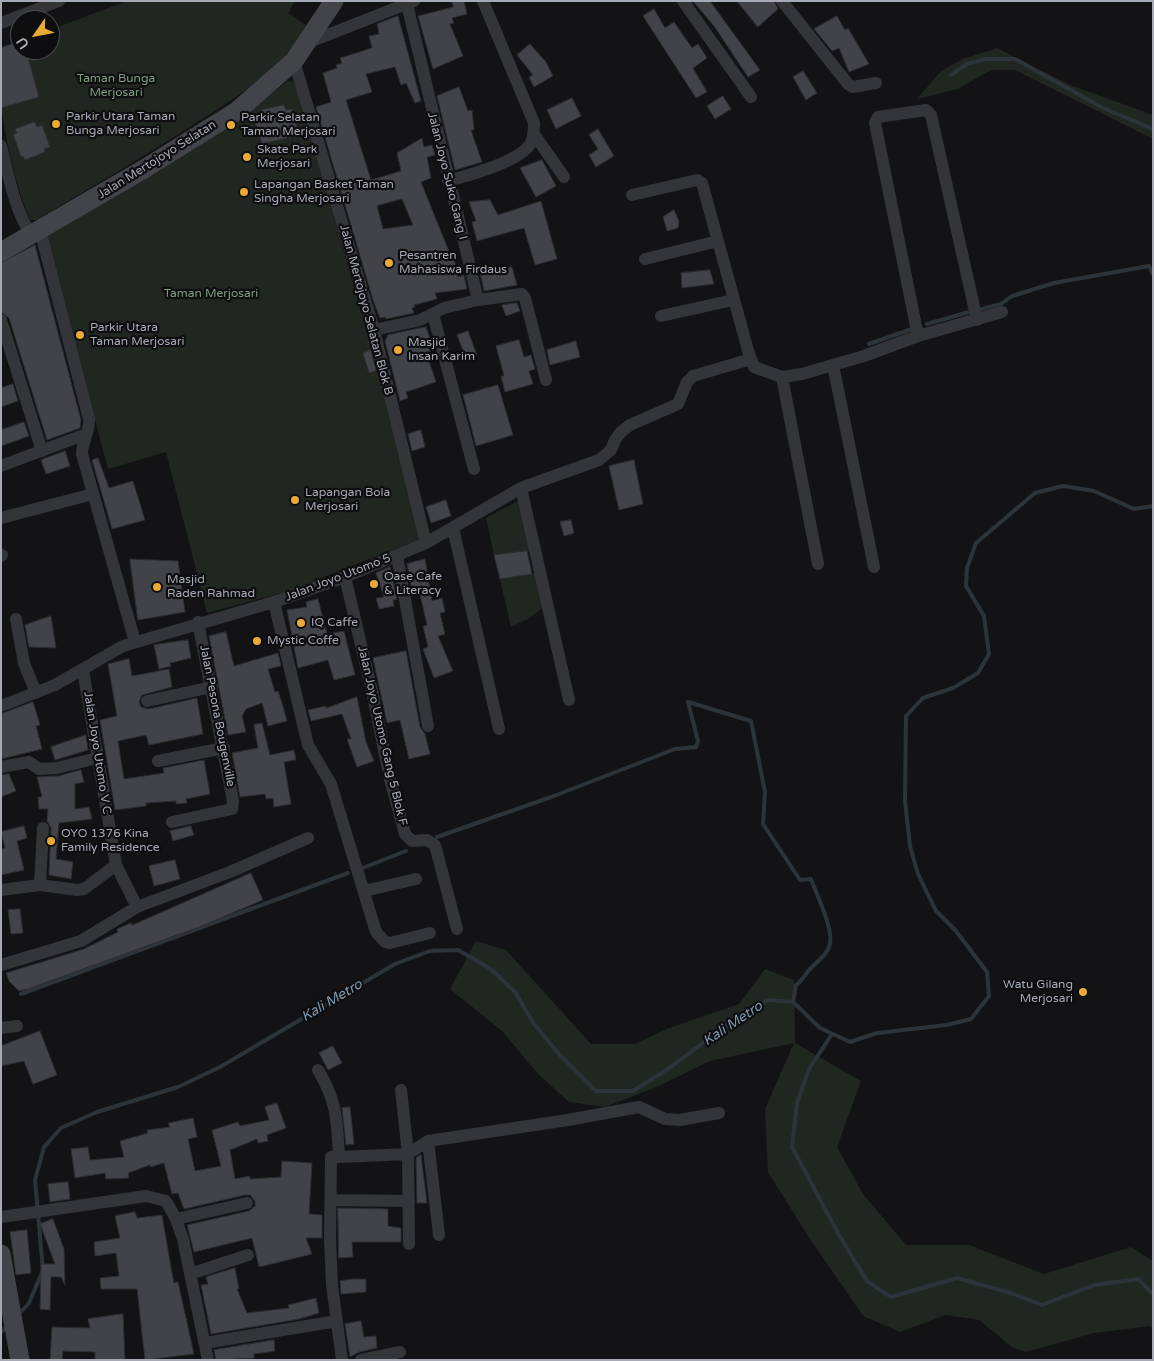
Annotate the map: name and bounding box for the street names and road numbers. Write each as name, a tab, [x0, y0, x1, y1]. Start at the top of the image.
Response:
street label: Jalan Joyo Suko Gang I	[424, 111, 470, 241]
street label: Jalan Mertojoyo Selatan	[95, 118, 219, 202]
street label: Jalan Mertojoyo Selatan Blok B	[336, 223, 396, 397]
street label: Jalan Joyo Utomo 5	[283, 551, 393, 605]
street label: Jalan Pesona Bougenville	[196, 644, 238, 788]
street label: Jalan Joyo Utomo Gang 5 Blok F	[354, 645, 410, 827]
street label: Jalan Joyo Utomo V C	[80, 691, 114, 815]

